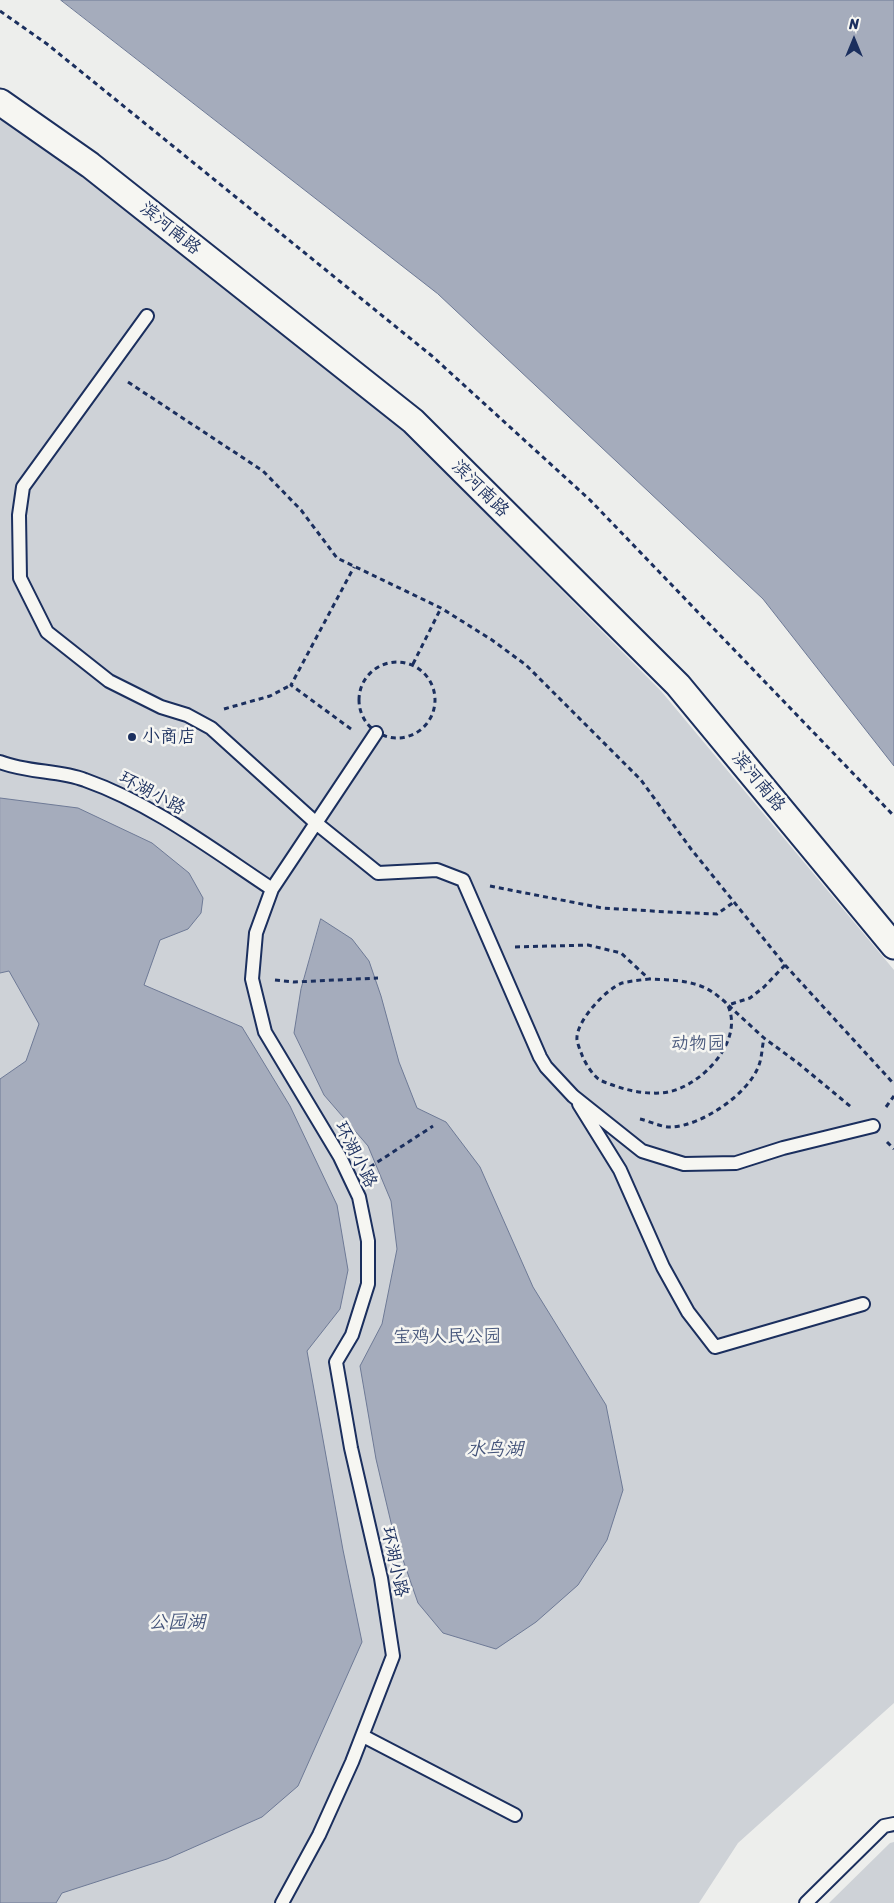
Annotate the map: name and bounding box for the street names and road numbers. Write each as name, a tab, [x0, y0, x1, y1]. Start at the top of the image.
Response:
street label: 滨河南路	[135, 198, 205, 260]
street label: 滨河南路	[447, 456, 513, 522]
street label: 滨河南路	[727, 747, 789, 817]
street label: 环湖小路	[115, 768, 189, 820]
street label: 环湖小路	[329, 1118, 381, 1192]
street label: 环湖小路	[376, 1525, 412, 1599]

